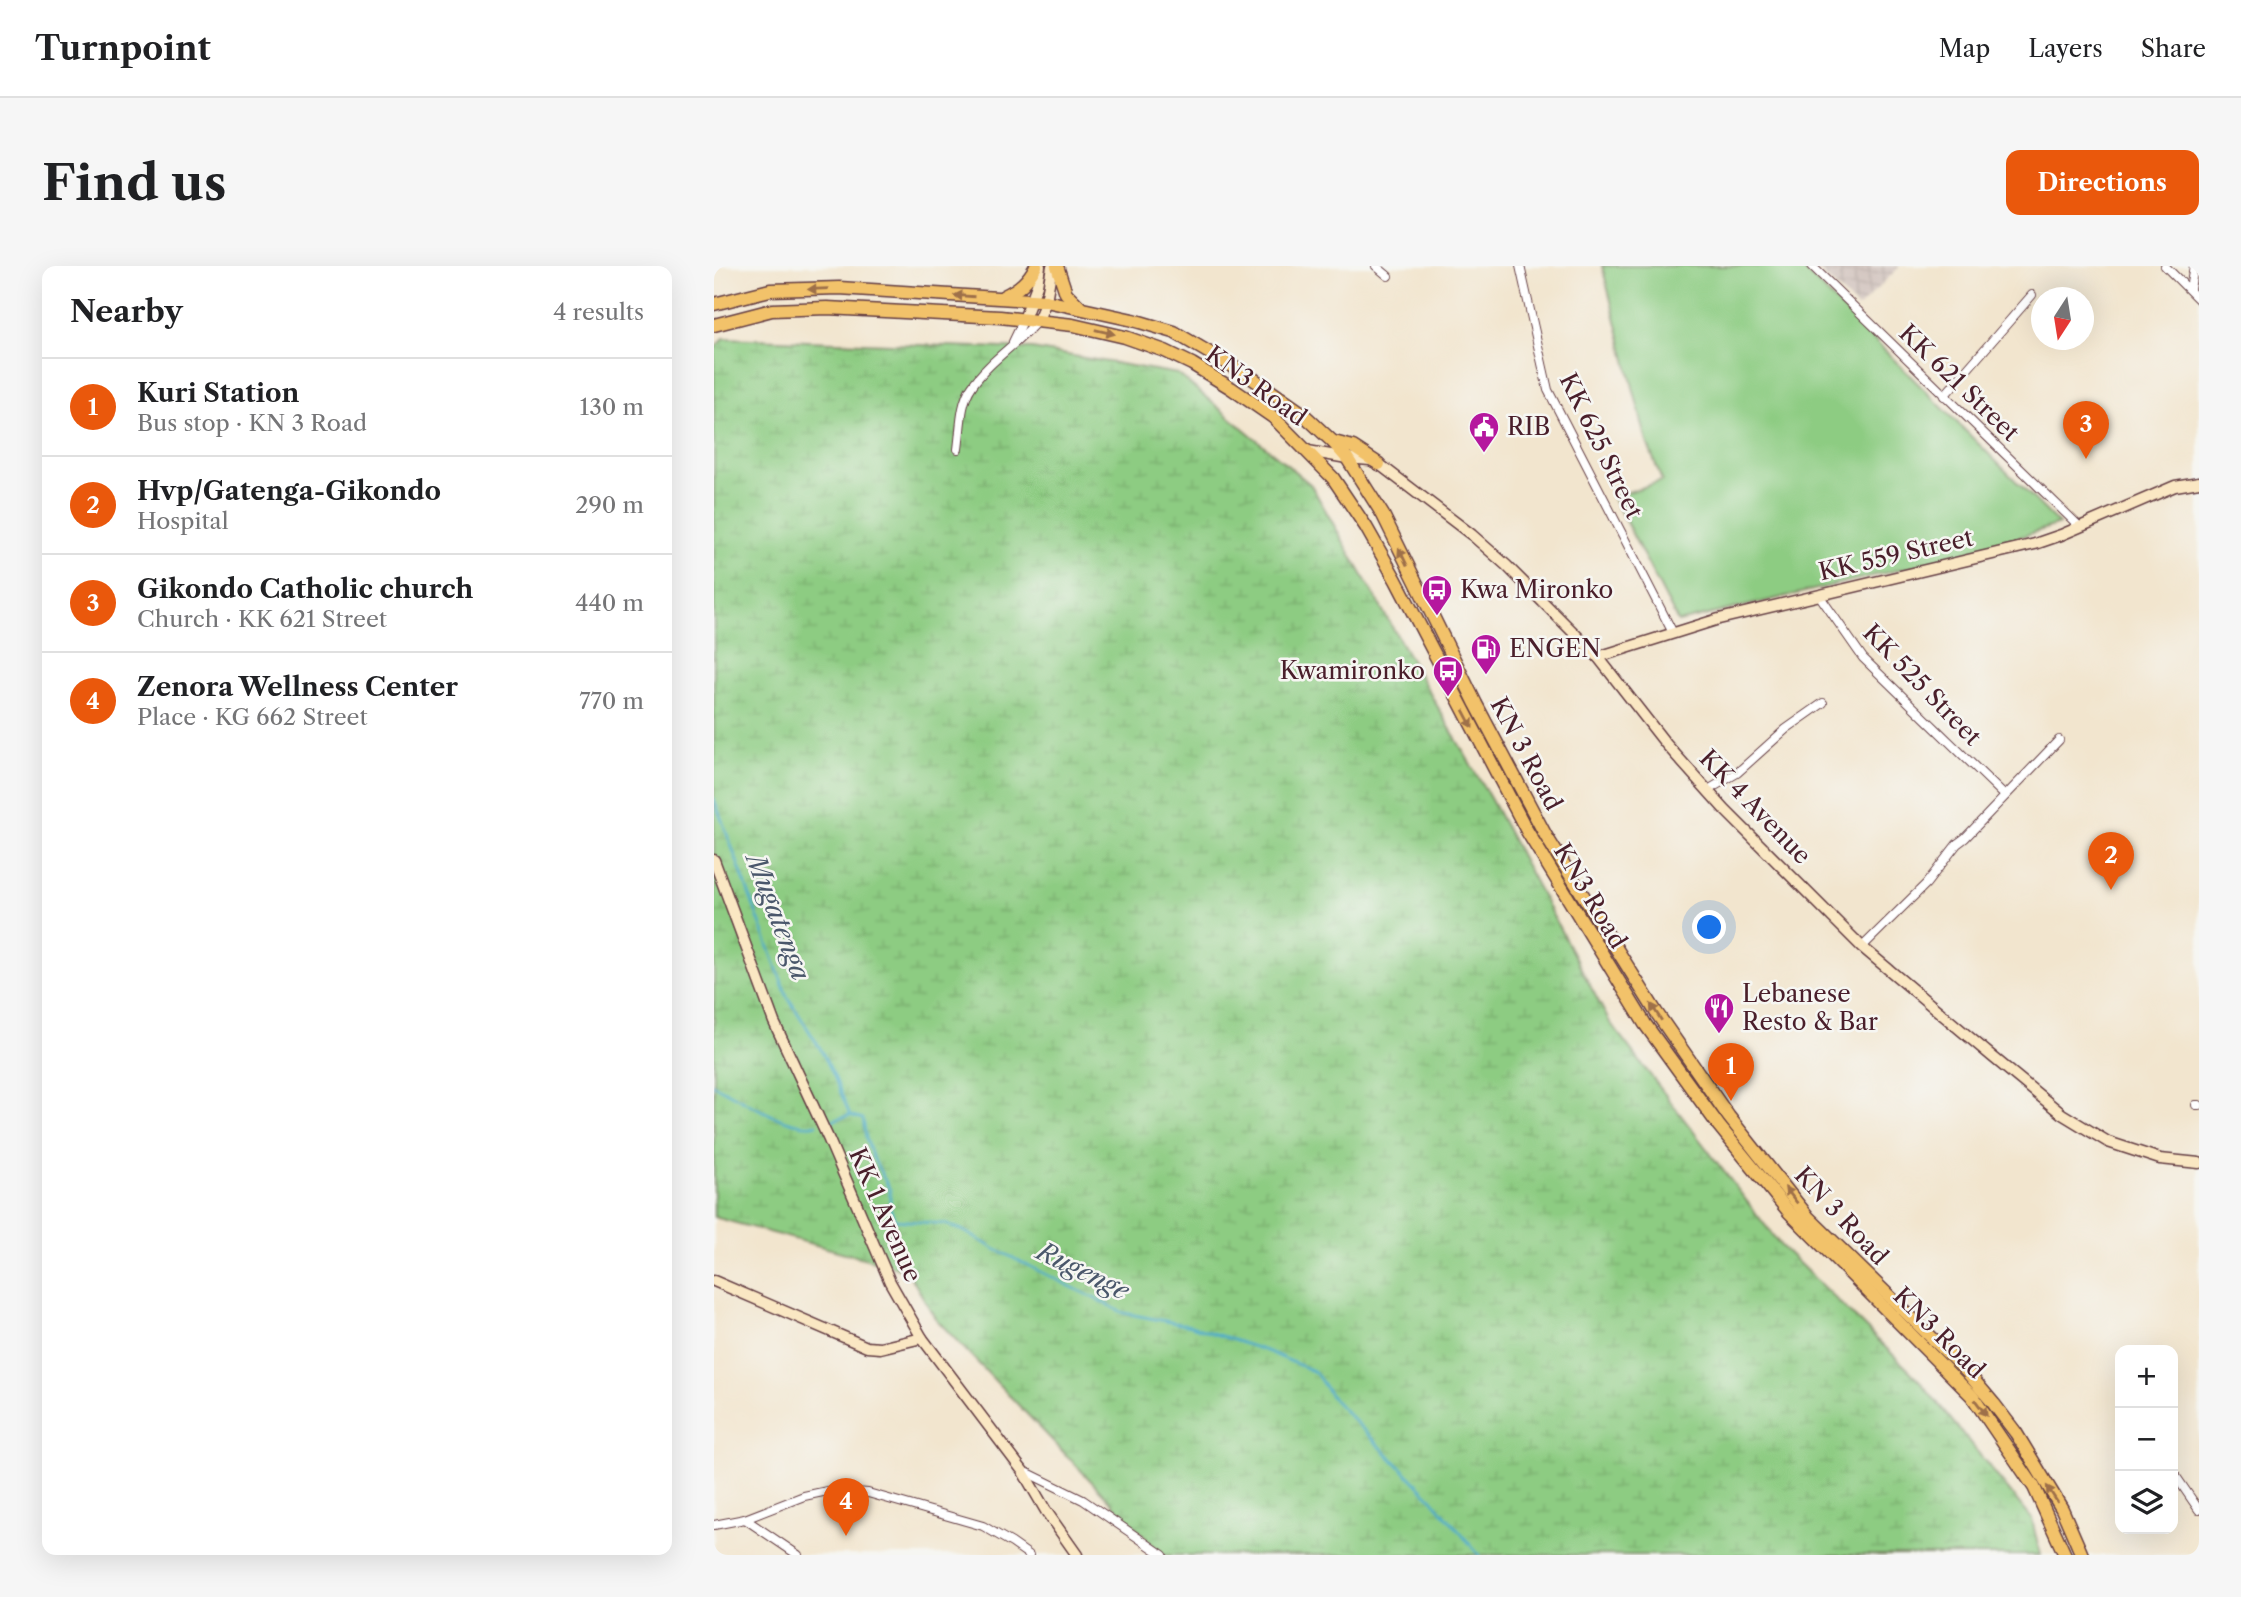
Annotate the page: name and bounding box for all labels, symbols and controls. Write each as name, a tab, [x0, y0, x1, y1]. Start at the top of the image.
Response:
text: Turnpoint	[35, 28, 211, 69]
text: Map	[1939, 34, 1990, 63]
text: Layers	[2028, 34, 2103, 63]
text: Share	[2141, 34, 2206, 63]
button: Directions	[2006, 150, 2199, 215]
text: Find us	[42, 152, 226, 213]
one-way arrow	[807, 283, 829, 295]
north arrow	[2031, 287, 2094, 350]
one-way arrow	[952, 290, 974, 301]
text: Nearby	[70, 293, 183, 330]
text: 4 results	[553, 298, 644, 326]
street label: KK 621 Street	[1893, 318, 2026, 447]
one-way arrow	[1094, 327, 1116, 338]
street label: KN3 Road	[1200, 339, 1313, 432]
street label: KK 625 Street	[1554, 368, 1649, 524]
text: Kuri Station	[137, 377, 299, 409]
text: 1	[88, 393, 98, 421]
text: 130 m	[580, 393, 644, 421]
pin: 3	[2063, 401, 2109, 459]
text: Bus stop · KN 3 Road	[137, 409, 367, 437]
public building icon: RIB	[1467, 410, 1501, 454]
place label: RIB	[1507, 412, 1550, 441]
text: Hvp/Gatenga-Gikondo	[137, 475, 441, 507]
text: 2	[86, 491, 100, 519]
text: 290 m	[575, 491, 644, 519]
text: Hospital	[137, 507, 229, 535]
street label: KK 559 Street	[1816, 523, 1976, 586]
one-way arrow	[1398, 547, 1409, 567]
text: Gikondo Catholic church	[137, 573, 473, 605]
bus stop icon: Kwa Mironko	[1420, 573, 1454, 617]
place label: Kwa Mironko	[1460, 575, 1613, 604]
text: 3	[87, 589, 100, 617]
text: 440 m	[575, 589, 644, 617]
text: Church · KK 621 Street	[137, 605, 387, 633]
street label: KK 525 Street	[1857, 618, 1988, 752]
fuel station icon: ENGEN	[1469, 632, 1503, 676]
place label: ENGEN	[1509, 634, 1601, 663]
bus stop icon: Kwamironko	[1431, 654, 1465, 698]
place label: Kwamironko	[1280, 656, 1425, 685]
text: Zenora Wellness Center	[137, 671, 458, 703]
text: 4	[86, 687, 100, 715]
text: 770 m	[579, 687, 644, 715]
street label: KN 3 Road	[1485, 692, 1568, 816]
text: Place · KG 662 Street	[137, 703, 368, 731]
one-way arrow	[1462, 709, 1474, 729]
street label: KK 4 Avenue	[1694, 743, 1817, 870]
pin: 2	[2088, 832, 2134, 890]
street label: KN3 Road	[1548, 838, 1633, 954]
water label: Mugatenga	[738, 846, 817, 985]
your location	[1692, 910, 1726, 944]
place label: Lebanese Resto & Bar	[1742, 979, 1878, 1036]
restaurant icon: Lebanese Resto & Bar	[1702, 991, 1736, 1035]
one-way arrow	[1650, 1002, 1663, 1022]
pin: 1	[1708, 1043, 1754, 1101]
street label: KK 1 Avenue	[843, 1143, 928, 1286]
street label: KN 3 Road	[1789, 1160, 1894, 1271]
one-way arrow	[1783, 1187, 1798, 1205]
water label: Rugenge	[1030, 1234, 1136, 1308]
street label: KN3 Road	[1888, 1281, 1991, 1385]
map controls	[2115, 1345, 2178, 1534]
button: +	[2115, 1345, 2178, 1408]
one-way arrow	[1974, 1399, 1988, 1417]
button: −	[2115, 1408, 2178, 1471]
button: layers	[2115, 1471, 2178, 1534]
pin: 4	[823, 1478, 869, 1536]
one-way arrow	[2046, 1484, 2059, 1503]

